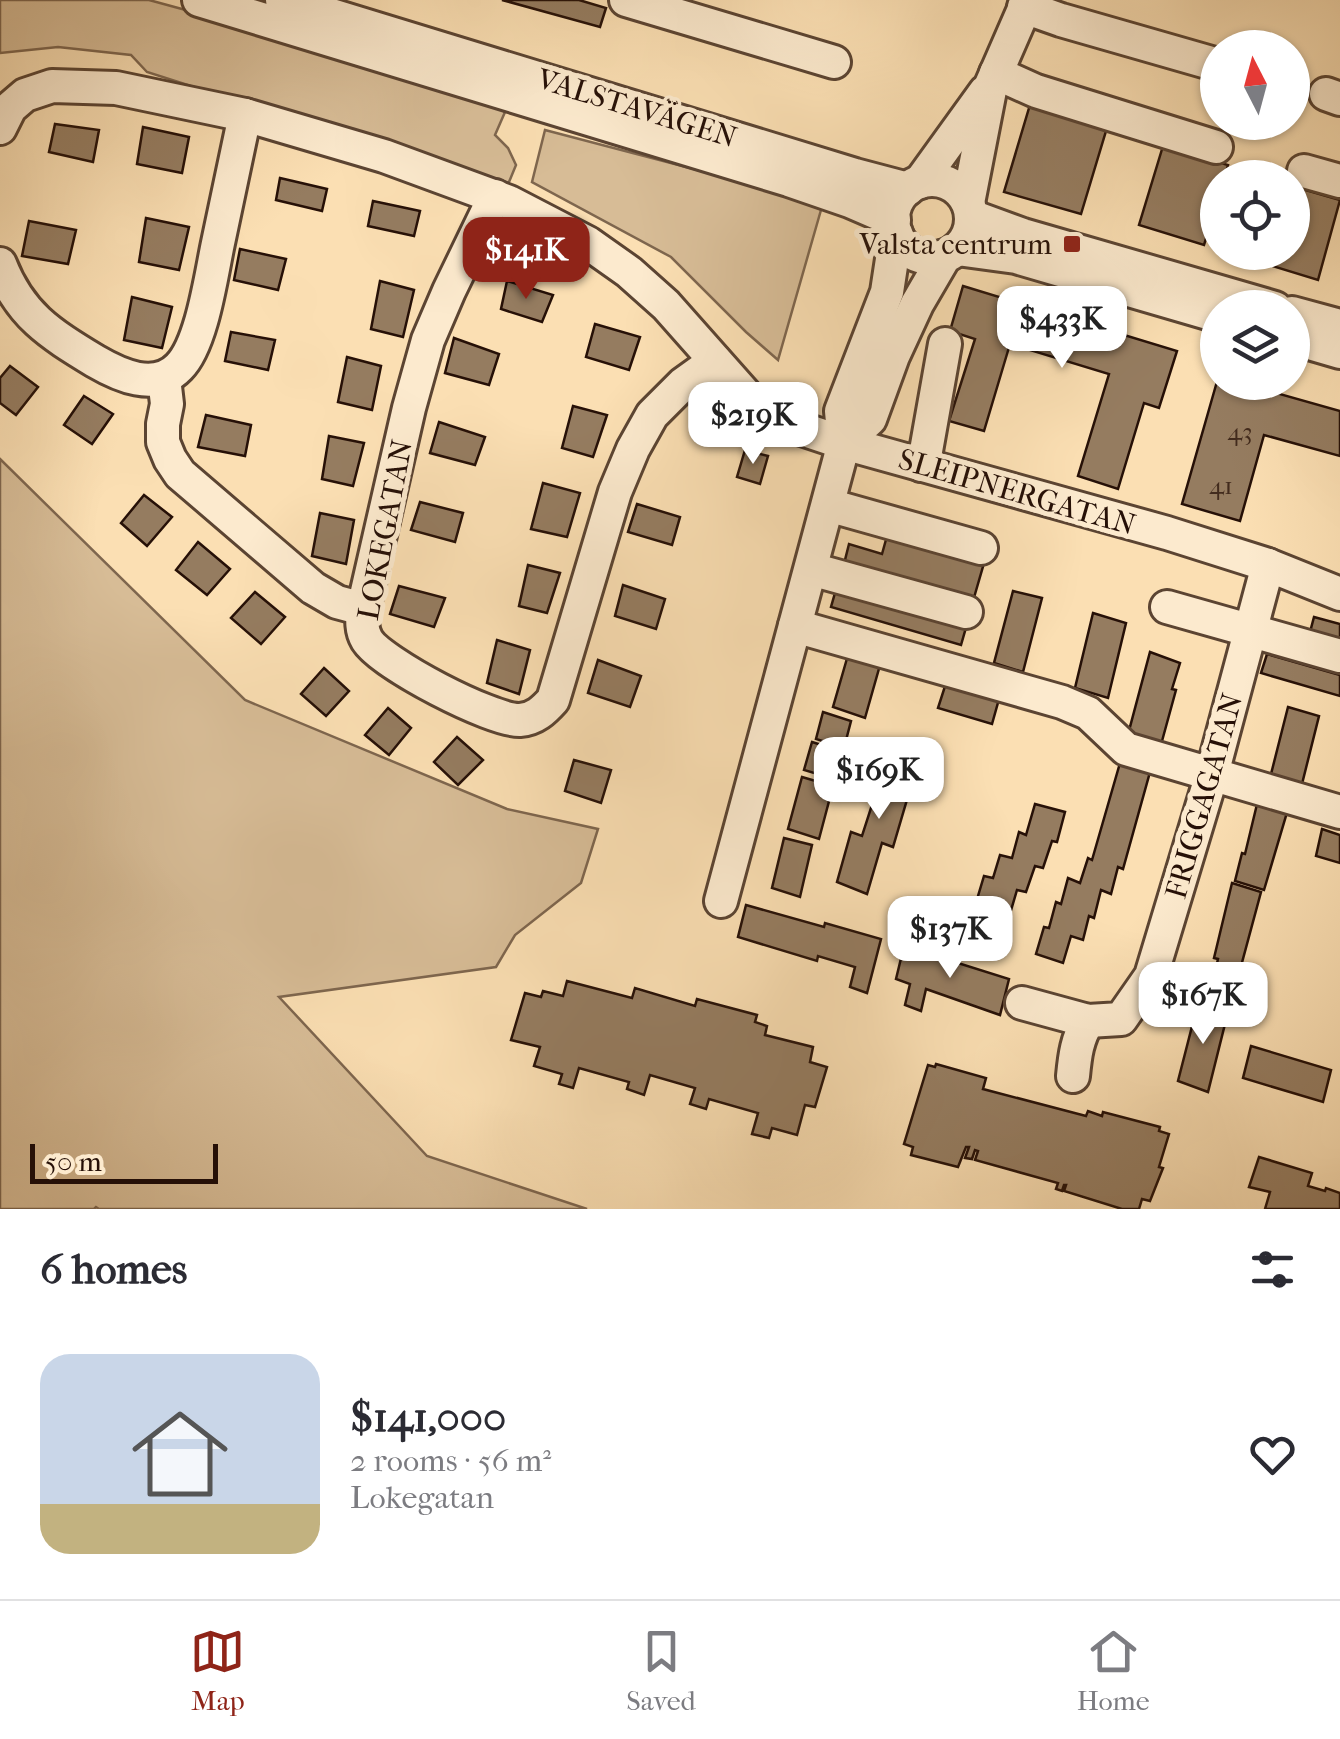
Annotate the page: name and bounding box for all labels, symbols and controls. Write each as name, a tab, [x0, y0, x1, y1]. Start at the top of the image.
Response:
north arrow	[1200, 30, 1310, 140]
map controls	[1200, 30, 1310, 400]
street label: VALSTAVÄGEN	[532, 61, 741, 156]
button: locate	[1200, 160, 1310, 270]
pin: $141K	[456, 217, 596, 302]
place label: Valsta centrum	[858, 227, 1052, 262]
text: $141K	[485, 231, 567, 268]
marker: Valsta centrum	[1061, 233, 1083, 255]
pin: $433K	[992, 286, 1132, 371]
button: layers	[1200, 290, 1310, 400]
text: $433K	[1019, 300, 1105, 337]
pin: $219K	[683, 382, 823, 467]
text: $219K	[710, 396, 796, 433]
house number: 43	[1227, 417, 1253, 446]
street label: LOKEGATAN	[351, 437, 420, 623]
street label: SLEIPNERGATAN	[894, 442, 1140, 543]
house number: 41	[1209, 471, 1233, 500]
street label: FRIGGAGATAN	[1158, 689, 1251, 903]
pin: $169K	[809, 737, 949, 822]
text: $169K	[836, 751, 922, 788]
pin: $137K	[880, 896, 1020, 981]
text: $137K	[910, 910, 990, 947]
pin: $167K	[1133, 962, 1273, 1047]
text: $167K	[1161, 976, 1245, 1013]
scale bar	[30, 1139, 218, 1184]
text: 50 m	[45, 1145, 102, 1178]
icon: filters	[1245, 1242, 1300, 1297]
text: 6 homes	[40, 1245, 187, 1294]
text: $141,000	[350, 1393, 506, 1442]
icon: home	[120, 1394, 240, 1514]
icon: heart	[1245, 1427, 1300, 1482]
text: 2 rooms · 56 m²	[350, 1442, 551, 1479]
text: Lokegatan	[350, 1479, 494, 1516]
tab: Map	[190, 1624, 245, 1717]
tab: Saved	[626, 1624, 696, 1717]
tab: Home	[1077, 1624, 1150, 1717]

